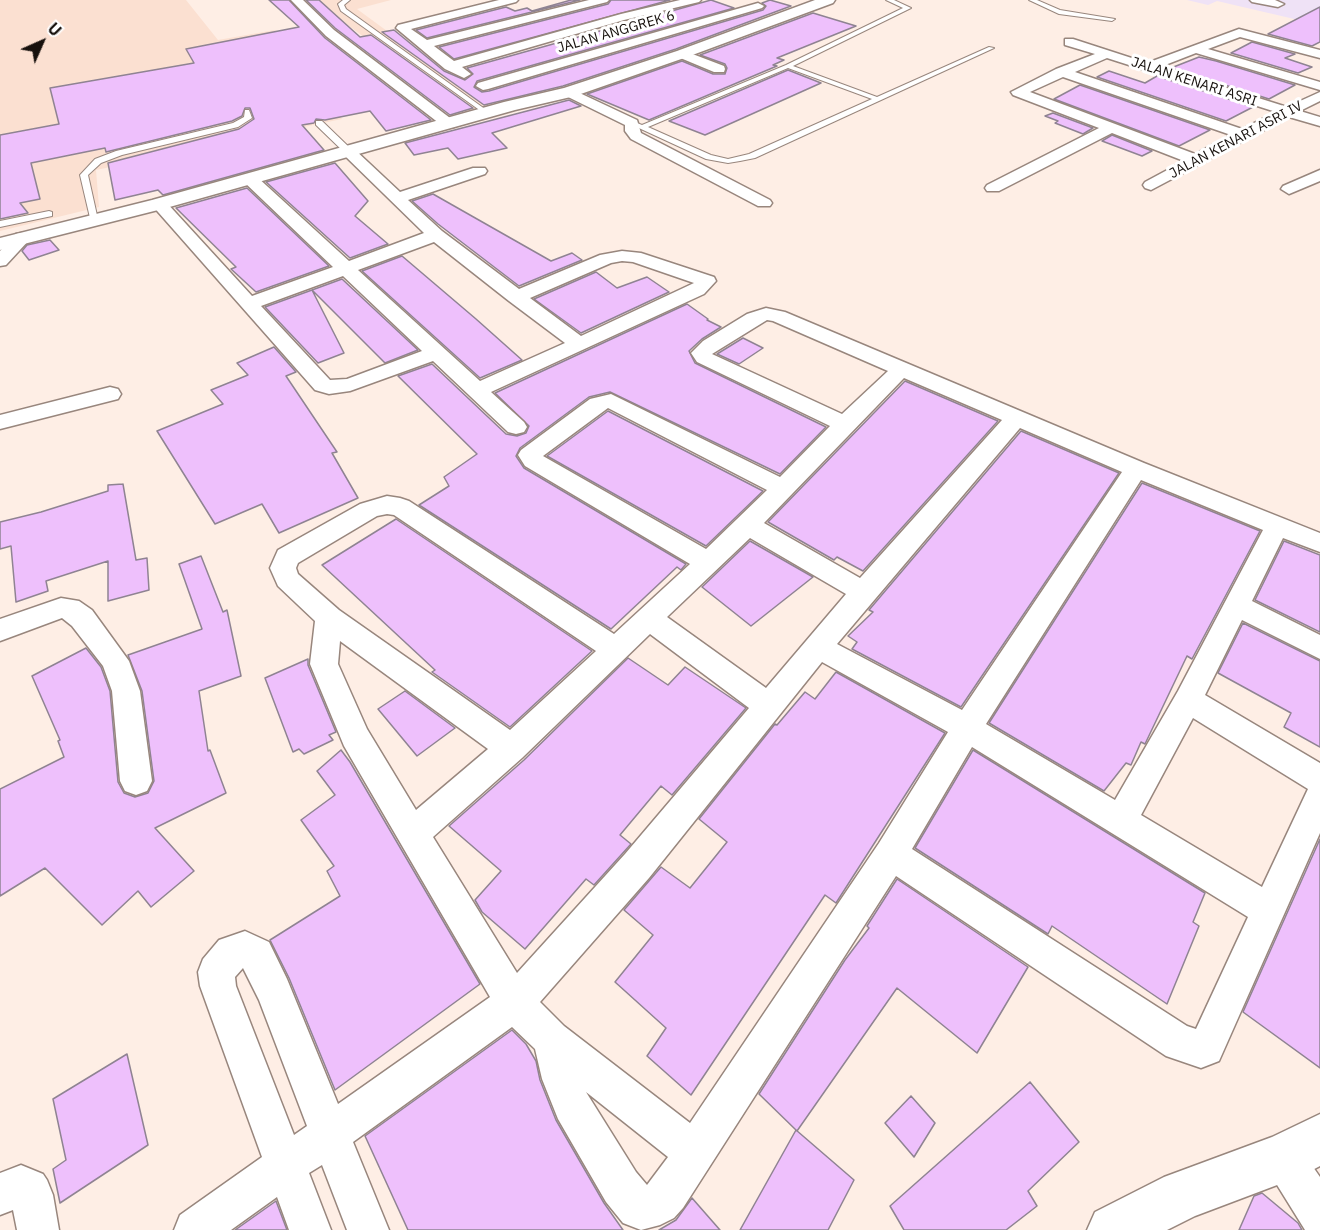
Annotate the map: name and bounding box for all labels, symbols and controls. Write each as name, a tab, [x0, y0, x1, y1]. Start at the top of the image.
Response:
street label: JALAN ANGGREK 6	[555, 7, 677, 57]
north arrow	[12, 12, 72, 72]
text: U	[44, 18, 66, 40]
street label: JALAN KENARI ASRI	[1129, 54, 1259, 110]
street label: JALAN KENARI ASRI IV	[1167, 98, 1305, 182]

